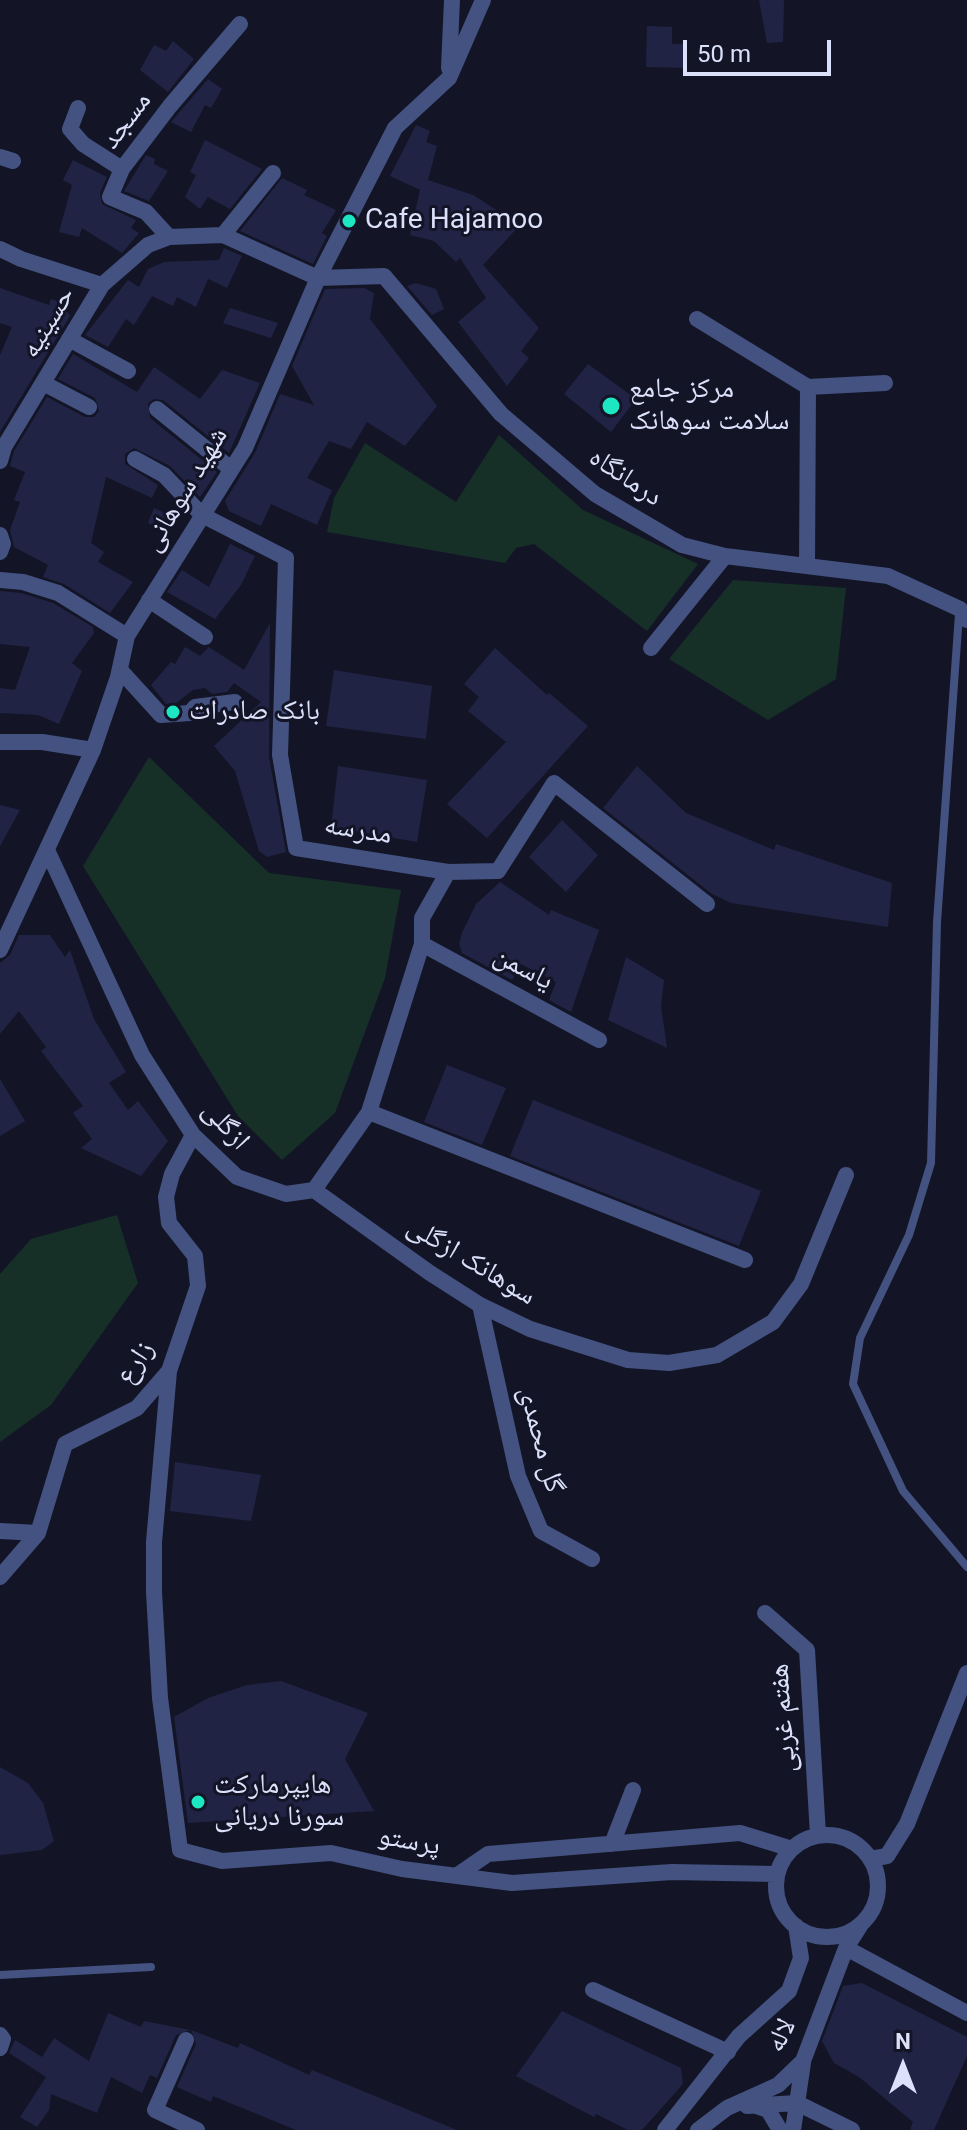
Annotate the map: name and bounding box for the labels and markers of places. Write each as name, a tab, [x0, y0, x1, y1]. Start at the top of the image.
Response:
place label: Cafe Hajamoo	[365, 204, 543, 238]
marker: Cafe Hajamoo	[340, 212, 358, 230]
place label: مرکز جامع سلامت سوهانک	[629, 373, 789, 439]
marker: مرکز جامع سلامت سوهانک	[600, 395, 622, 417]
place label: بانک صادرات	[189, 695, 320, 729]
marker: بانک صادرات	[164, 703, 182, 721]
place label: هایپرمارکت سورنا دریانی	[214, 1769, 344, 1835]
marker: هایپرمارکت سورنا دریانی	[189, 1793, 207, 1811]

